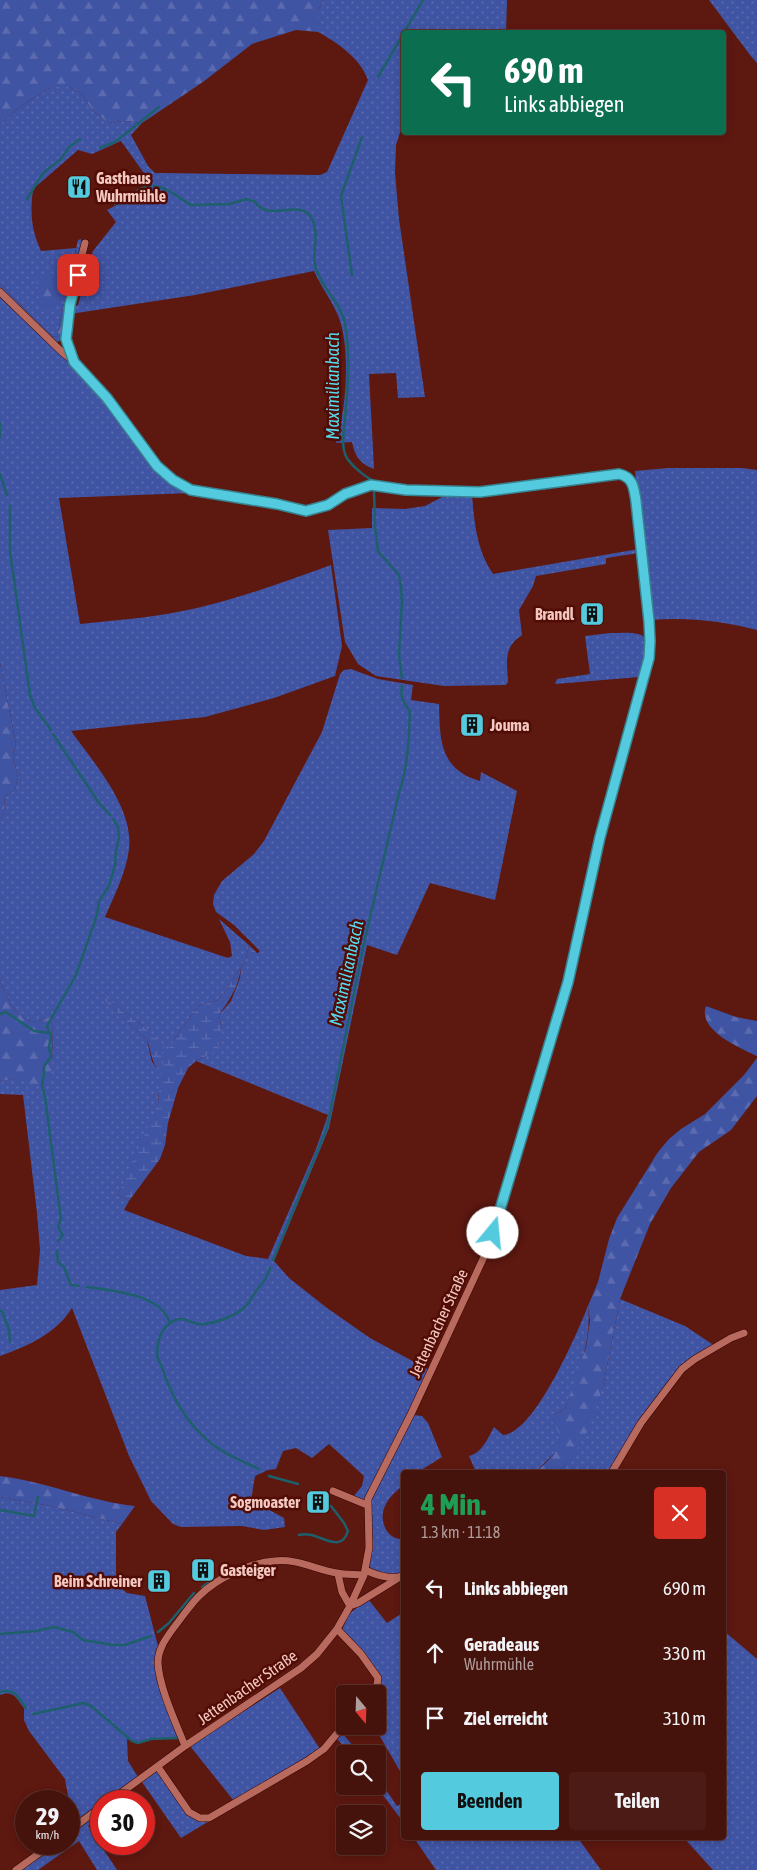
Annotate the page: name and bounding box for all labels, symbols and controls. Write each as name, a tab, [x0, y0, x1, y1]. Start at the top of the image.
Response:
icon: left	[421, 50, 486, 115]
text: 690 m	[504, 50, 583, 90]
text: Links abbiegen	[504, 91, 625, 117]
place label: Gasthaus Wuhrmühle	[95, 169, 166, 205]
restaurant icon: Gasthaus Wuhrmühle	[66, 174, 92, 200]
pin	[57, 254, 99, 296]
icon: arrive	[64, 261, 92, 289]
water label: Maximilianbach	[322, 332, 343, 440]
building icon: Brandl	[579, 601, 605, 627]
place label: Brandl	[535, 605, 575, 623]
building icon: Jouma	[459, 712, 485, 738]
place label: Jouma	[489, 716, 529, 734]
water label: Maximilianbach	[325, 918, 367, 1028]
position arrow	[466, 1206, 518, 1258]
street label: Jettenbacher Straße	[405, 1266, 471, 1380]
text: 4 Min.	[421, 1487, 486, 1521]
button: close	[654, 1487, 706, 1539]
building icon: Sogmoaster	[305, 1489, 331, 1515]
place label: Sogmoaster	[230, 1493, 300, 1511]
text: 1.3 km · 11:18	[421, 1523, 500, 1541]
building icon: Gasteiger	[190, 1557, 216, 1583]
place label: Gasteiger	[220, 1561, 276, 1579]
building icon: Beim Schreiner	[146, 1568, 172, 1594]
place label: Beim Schreiner	[54, 1572, 142, 1590]
icon: left	[421, 1574, 449, 1602]
text: Links abbiegen	[464, 1577, 568, 1599]
text: 690 m	[663, 1577, 706, 1599]
text: Geradeaus	[464, 1633, 539, 1655]
icon: ahead	[421, 1639, 449, 1667]
text: 330 m	[663, 1642, 706, 1664]
street label: Jettenbacher Straße	[194, 1646, 300, 1728]
text: Wuhrmühle	[464, 1655, 534, 1673]
north arrow	[336, 1685, 386, 1735]
map controls	[336, 1685, 386, 1855]
icon: arrive	[421, 1704, 449, 1732]
text: Ziel erreicht	[464, 1707, 548, 1729]
text: 310 m	[663, 1707, 706, 1729]
button: search	[336, 1745, 386, 1795]
button: Beenden	[421, 1772, 559, 1830]
button: Teilen	[569, 1772, 706, 1830]
speed limit sign: 30	[90, 1790, 155, 1855]
text: 29	[36, 1802, 59, 1830]
button: layers	[336, 1805, 386, 1855]
text: km/h	[36, 1828, 59, 1842]

